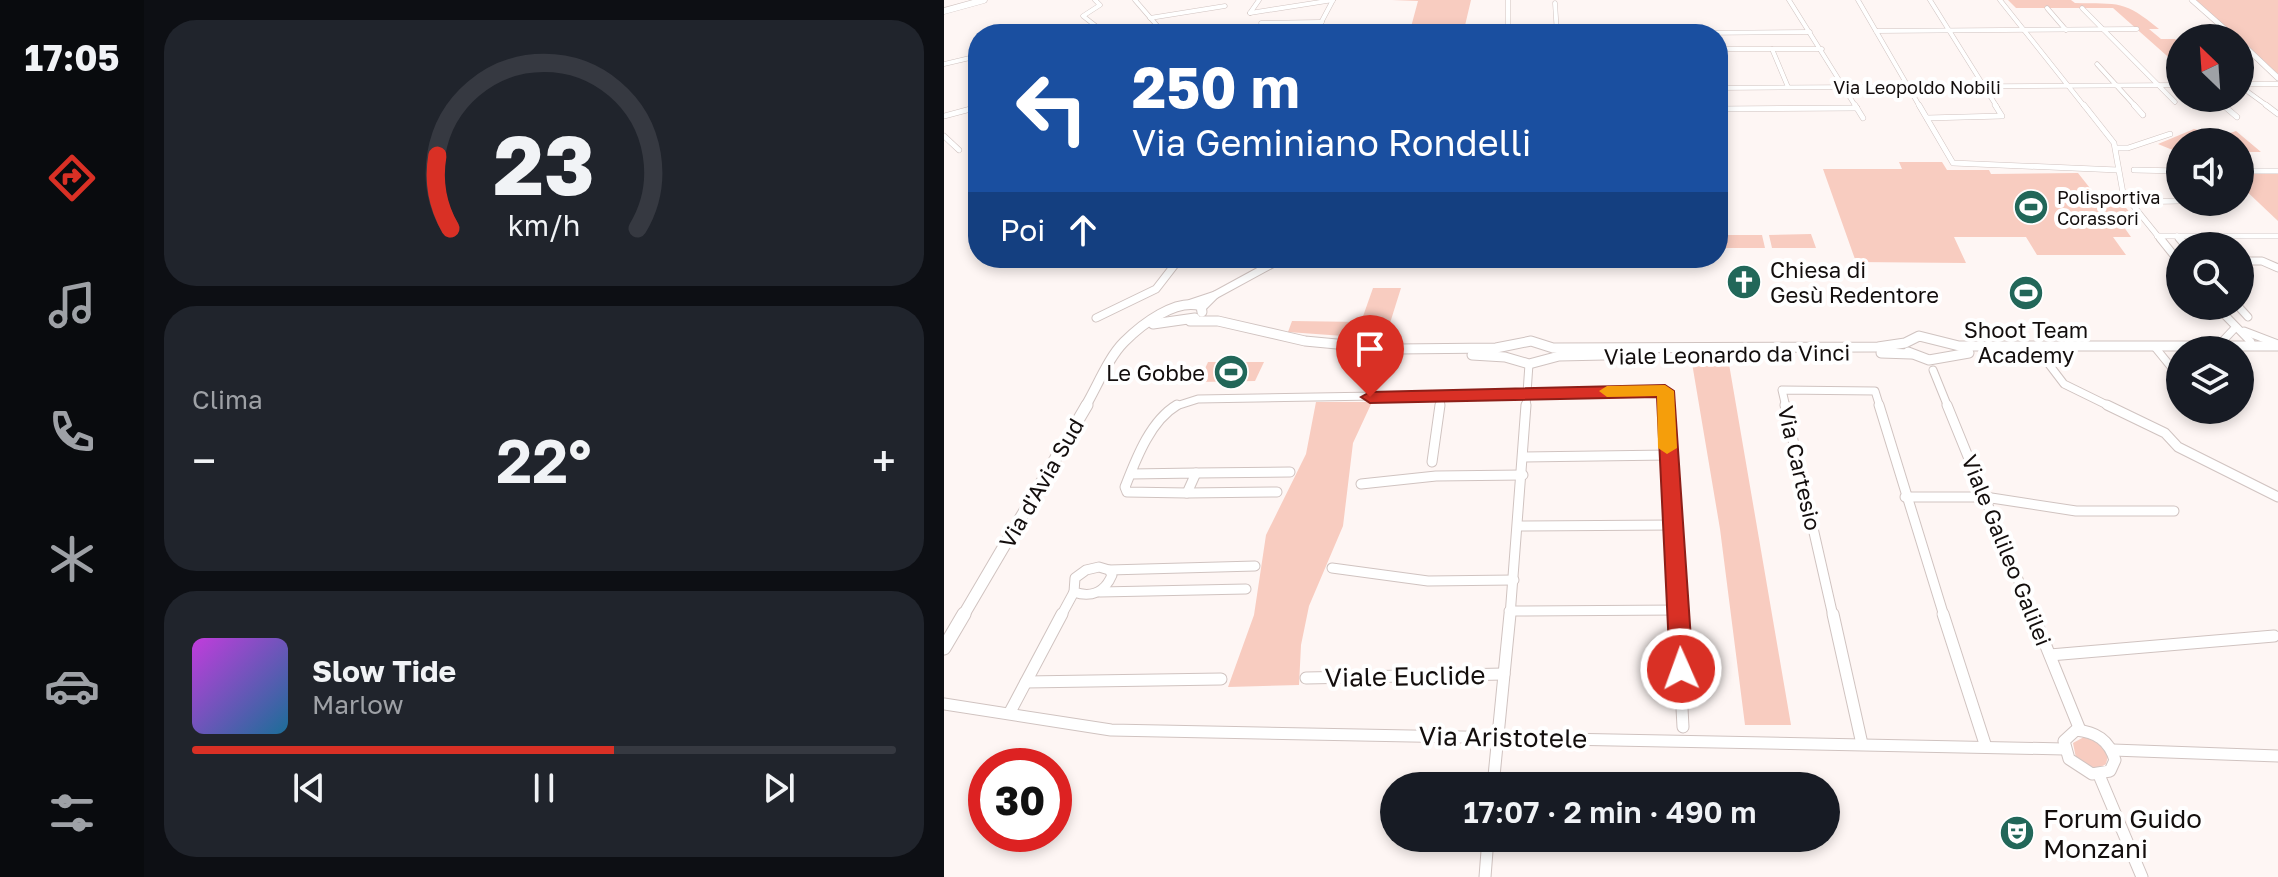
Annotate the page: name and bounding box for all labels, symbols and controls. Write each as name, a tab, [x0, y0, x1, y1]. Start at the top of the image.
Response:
north arrow	[2166, 24, 2254, 112]
map controls	[2166, 24, 2254, 424]
text: 17:05	[24, 36, 120, 79]
text: 250 m	[1132, 53, 1300, 120]
icon: left	[1000, 56, 1104, 160]
street label: Via Leopoldo Nobili	[1833, 76, 2001, 98]
text: 23	[493, 112, 595, 212]
text: Via Geminiano Rondelli	[1132, 121, 1531, 164]
button: sound	[2166, 128, 2254, 216]
icon: directions	[44, 150, 100, 206]
place label: Polisportiva Corassori	[2057, 186, 2161, 229]
sports icon: Polisportiva Corassori	[2012, 188, 2050, 226]
text: km/h	[508, 208, 580, 242]
icon: ahead	[1061, 208, 1105, 252]
text: Poi	[1000, 212, 1045, 248]
button: search	[2166, 232, 2254, 320]
place label: Chiesa di Gesù Redentore	[1770, 256, 1939, 308]
church icon: Chiesa di Gesù Redentore	[1725, 263, 1763, 301]
sports icon: Shoot Team Academy	[2007, 274, 2045, 312]
icon: music	[44, 277, 100, 333]
pin	[1336, 315, 1404, 397]
place label: Shoot Team Academy	[1964, 316, 2088, 368]
icon: arrive	[1348, 327, 1392, 371]
button: layers	[2166, 336, 2254, 424]
street label: Viale Leonardo da Vinci	[1604, 338, 1850, 370]
sports icon: Le Gobbe	[1212, 353, 1250, 391]
place label: Le Gobbe	[1106, 359, 1205, 386]
text: Clima	[192, 384, 263, 415]
street label: Via Cartesio	[1773, 403, 1827, 533]
icon: phone	[44, 404, 100, 460]
street label: Via d'Avia Sud	[993, 413, 1089, 553]
text: 22°	[496, 424, 592, 496]
text: −	[192, 434, 216, 487]
text: +	[872, 434, 896, 487]
street label: Viale Galileo Galilei	[1956, 451, 2058, 649]
icon: climate	[44, 531, 100, 587]
position arrow	[1639, 627, 1723, 711]
text: Slow Tide	[312, 653, 456, 689]
icon: car	[44, 658, 100, 714]
street label: Viale Euclide	[1324, 659, 1486, 693]
text: Marlow	[312, 689, 404, 720]
street label: Via Aristotele	[1418, 720, 1588, 754]
speed limit sign: 30	[968, 748, 1072, 852]
icon: previous	[287, 766, 331, 810]
icon: pause	[522, 766, 566, 810]
icon: next	[757, 766, 801, 810]
icon: filters	[44, 785, 100, 841]
text: 17:07 · 2 min · 490 m	[1463, 794, 1757, 830]
place label: Forum Guido Monzani	[2043, 803, 2202, 864]
theatre icon: Forum Guido Monzani	[1998, 814, 2036, 852]

